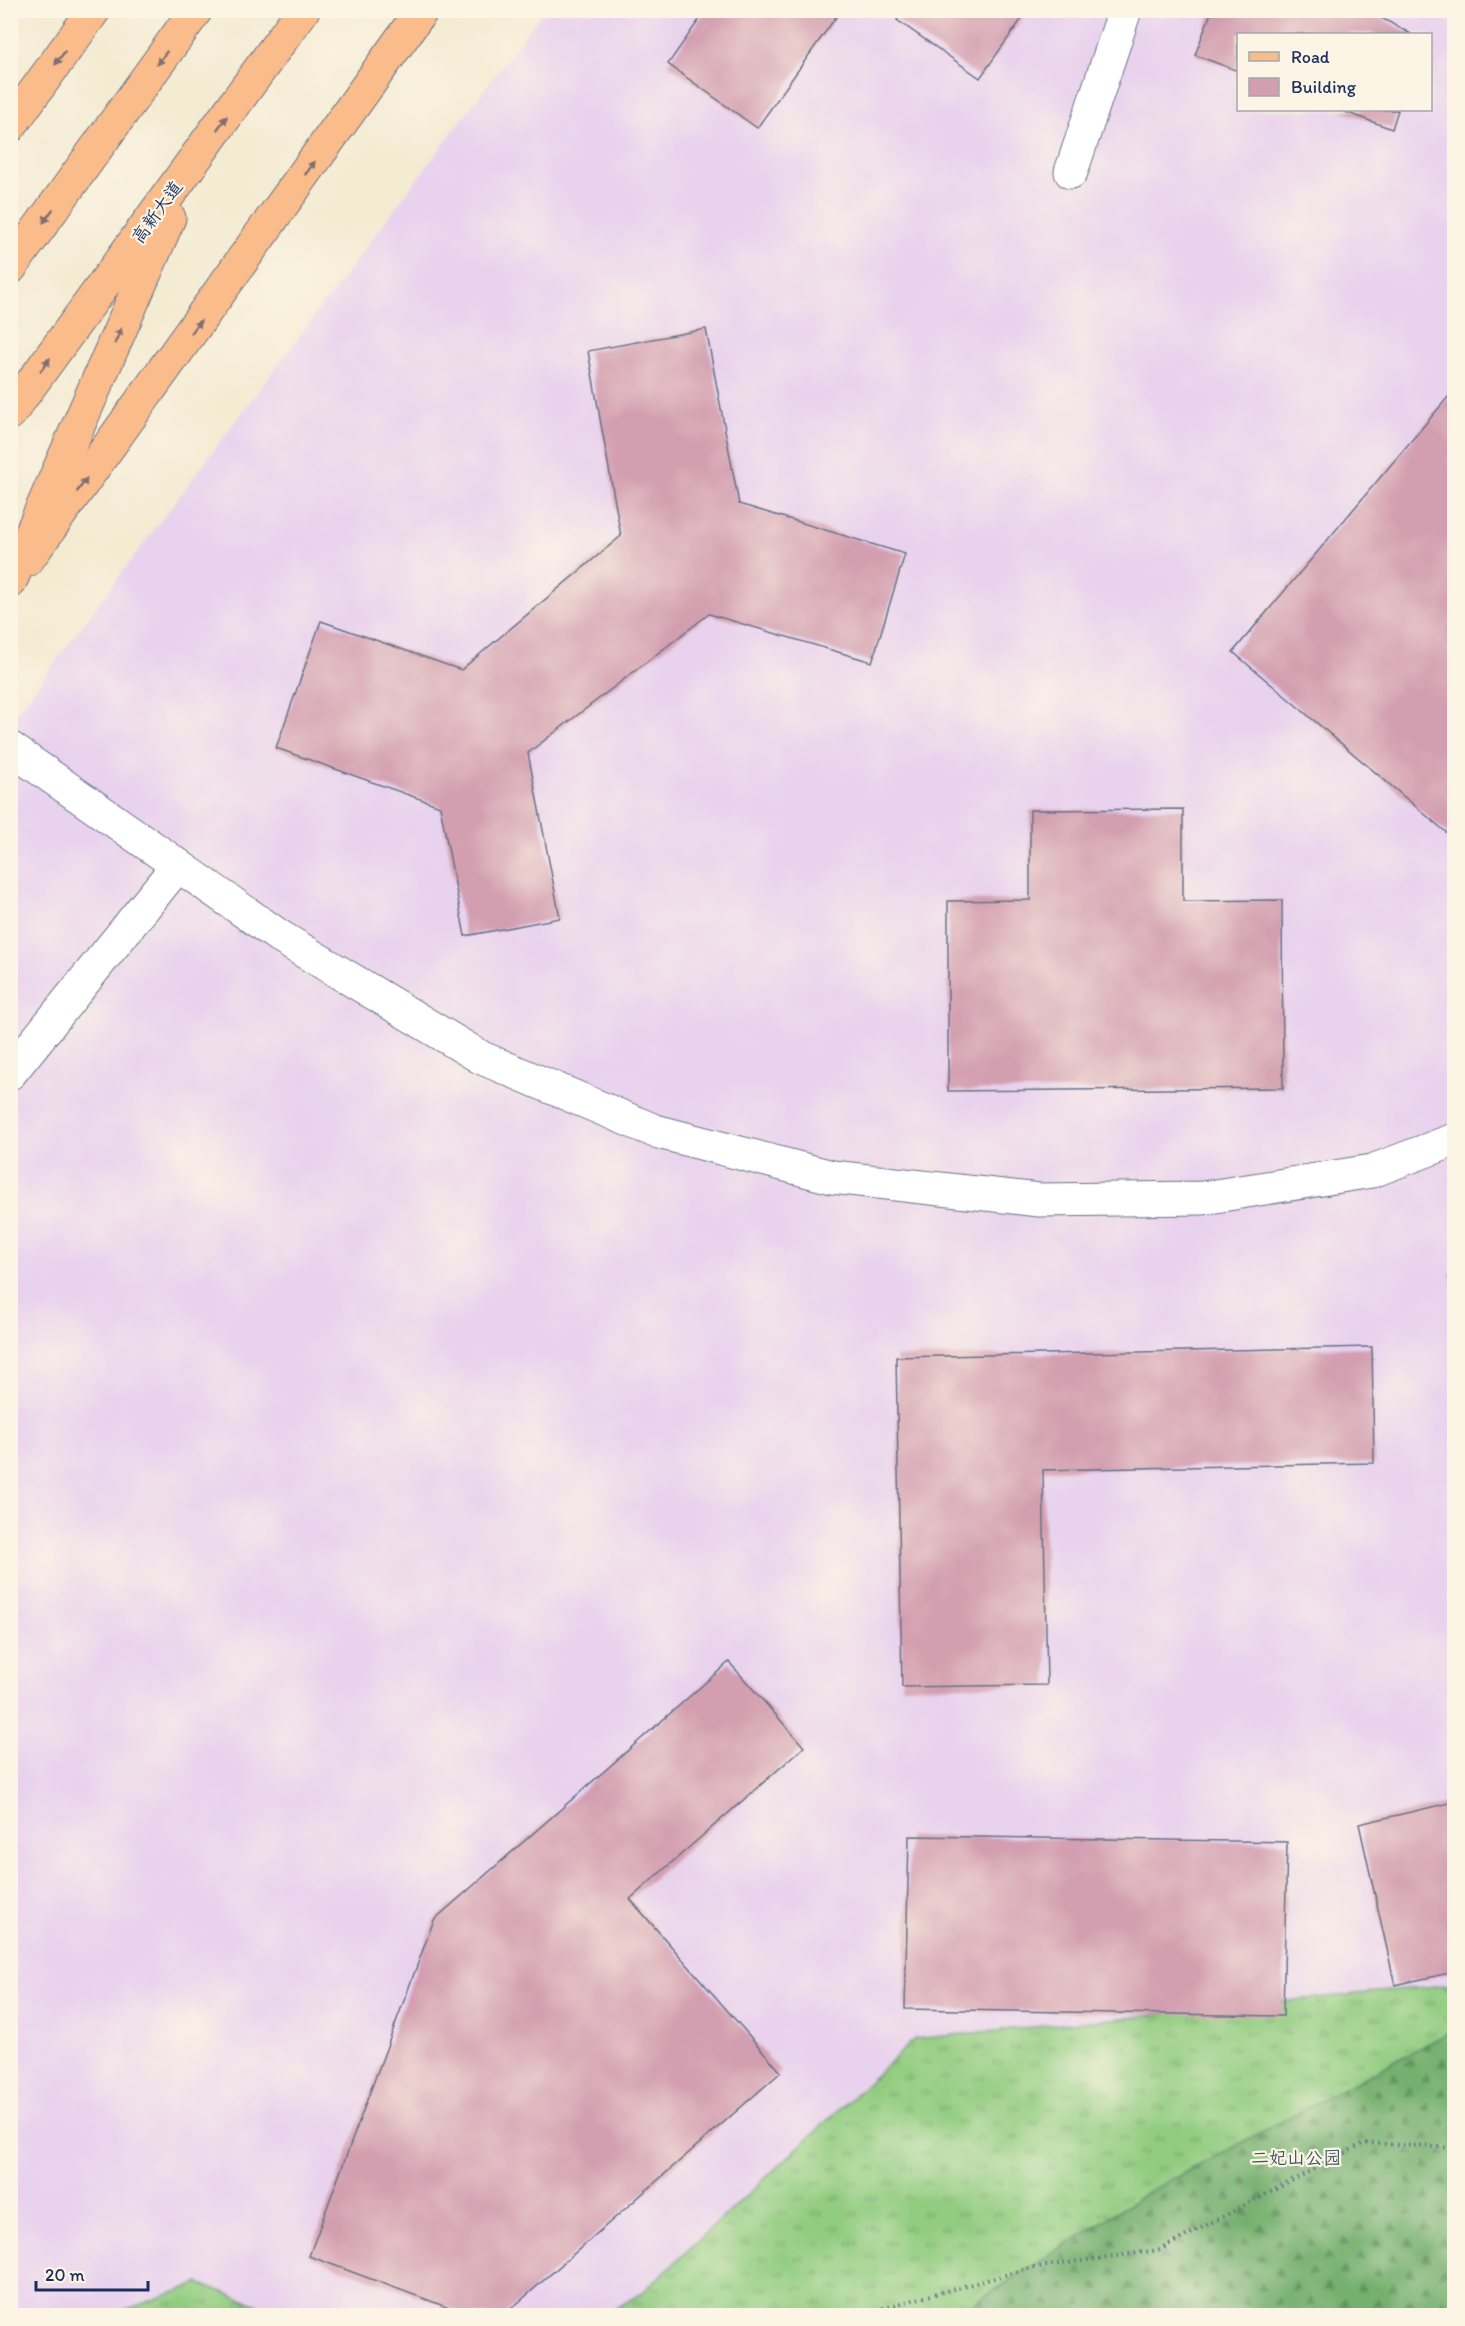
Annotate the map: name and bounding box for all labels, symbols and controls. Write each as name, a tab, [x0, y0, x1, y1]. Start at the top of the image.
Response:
legend	[1237, 33, 1432, 111]
text: Road	[1291, 46, 1330, 68]
one-way arrow	[54, 49, 66, 65]
one-way arrow	[156, 49, 168, 65]
text: Building	[1291, 76, 1357, 98]
one-way arrow	[215, 115, 227, 130]
one-way arrow	[304, 161, 316, 177]
street label: 高新大道	[127, 176, 187, 248]
one-way arrow	[42, 208, 54, 224]
one-way arrow	[190, 319, 202, 335]
one-way arrow	[113, 327, 122, 344]
one-way arrow	[39, 358, 51, 374]
one-way arrow	[75, 477, 87, 492]
park label: 二妃山公园	[1251, 2147, 1341, 2169]
scale bar	[36, 2254, 148, 2292]
text: 20 m	[45, 2264, 85, 2286]

